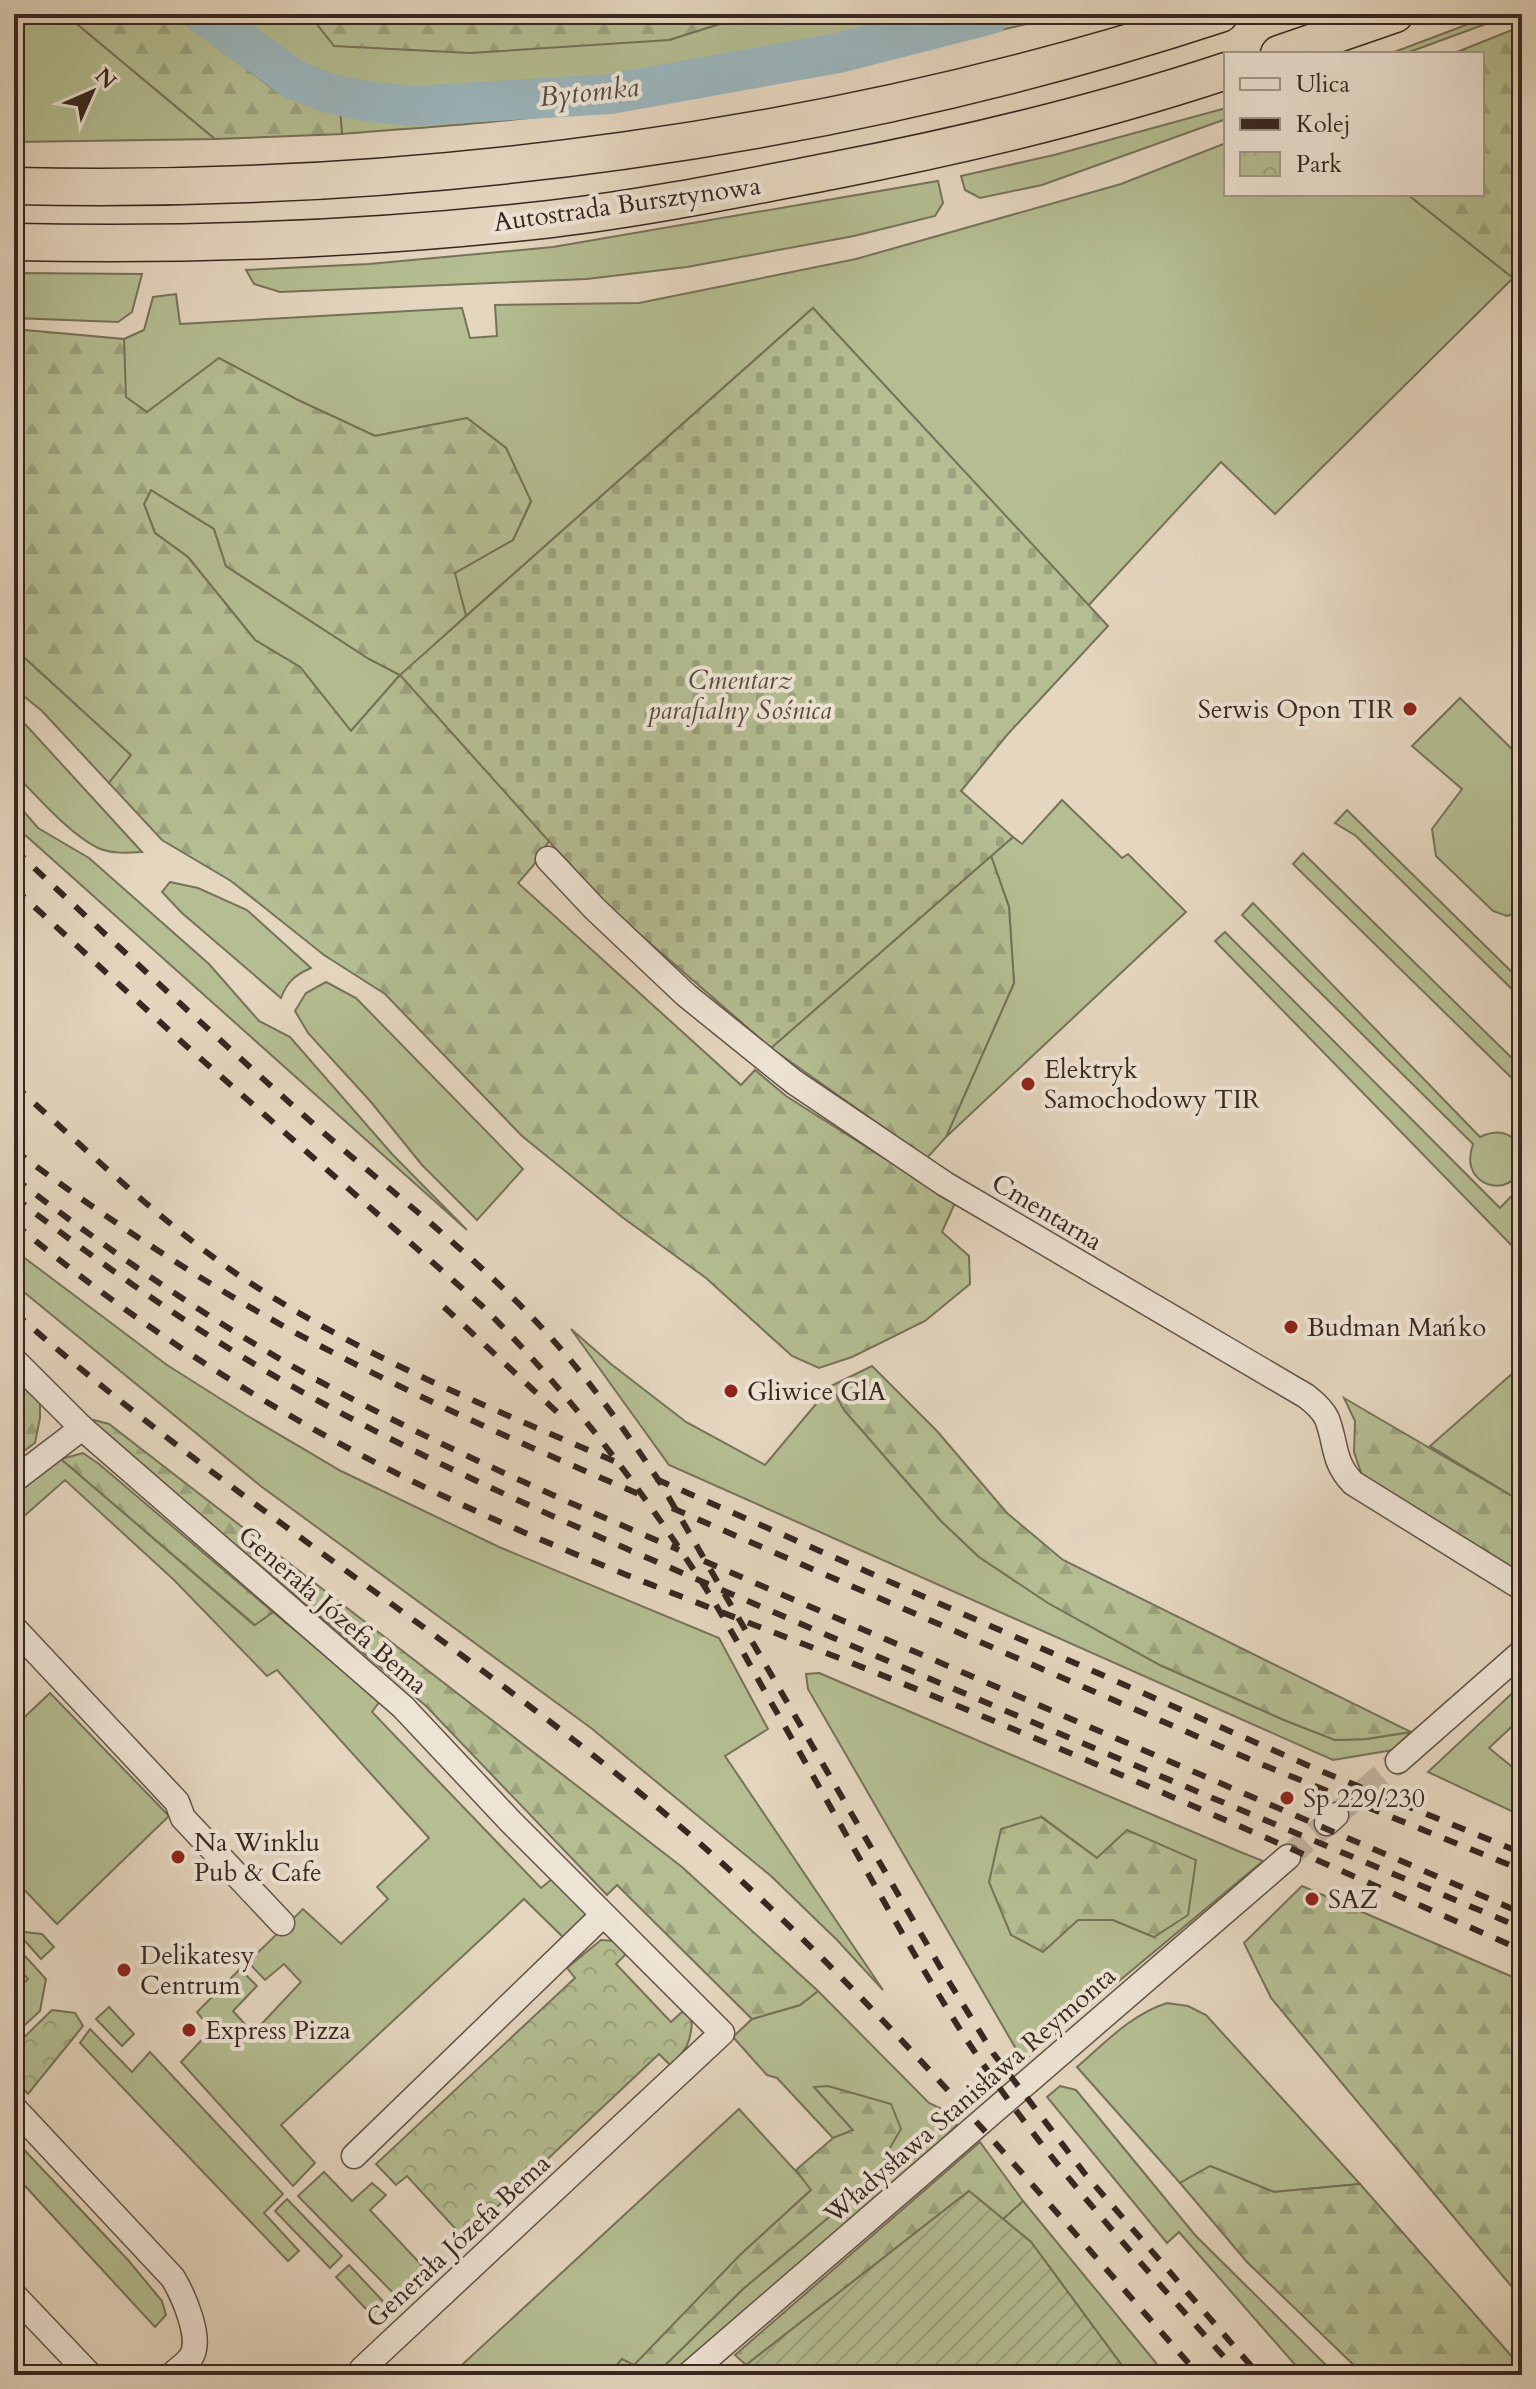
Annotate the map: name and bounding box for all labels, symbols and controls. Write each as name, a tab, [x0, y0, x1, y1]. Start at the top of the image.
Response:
north arrow	[52, 52, 132, 132]
legend	[1224, 52, 1484, 196]
text: N	[88, 61, 123, 96]
water label: Bytomka	[537, 68, 641, 116]
text: Ulica	[1296, 68, 1350, 101]
text: Kolej	[1296, 108, 1351, 141]
text: Park	[1296, 148, 1342, 181]
street label: Autostrada Bursztynowa	[491, 168, 763, 240]
park label: Cmentarz parafialny Sośnica	[646, 663, 832, 728]
place label: Serwis Opon TIR	[1198, 692, 1394, 727]
marker: Serwis Opon TIR	[1401, 700, 1419, 718]
place label: Elektryk Samochodowy TIR	[1044, 1052, 1260, 1117]
marker: Elektryk Samochodowy TIR	[1019, 1075, 1037, 1093]
street label: Cmentarna	[985, 1165, 1109, 1259]
place label: Budman Mańko	[1307, 1310, 1486, 1345]
marker: Budman Mańko	[1282, 1318, 1300, 1336]
place label: Gliwice GlA	[747, 1374, 887, 1409]
marker: Gliwice GlA	[722, 1382, 740, 1400]
street label: Generała Józefa Bema	[231, 1518, 435, 1702]
place label: Sp 229/230	[1303, 1781, 1425, 1816]
marker: Sp 229/230	[1278, 1789, 1296, 1807]
place label: Na Winklu Pub & Cafe	[194, 1825, 322, 1890]
marker: Na Winklu Pub & Cafe	[169, 1848, 187, 1866]
place label: SAZ	[1328, 1882, 1378, 1917]
marker: SAZ	[1303, 1890, 1321, 1908]
place label: Delikatesy Centrum	[140, 1938, 255, 2003]
street label: Władysława Stanisława Reymonta	[816, 1959, 1123, 2232]
marker: Delikatesy Centrum	[115, 1961, 133, 1979]
place label: Express Pizza	[205, 2013, 351, 2048]
marker: Express Pizza	[180, 2021, 198, 2039]
street label: Generała Józefa Bema	[358, 2146, 558, 2336]

